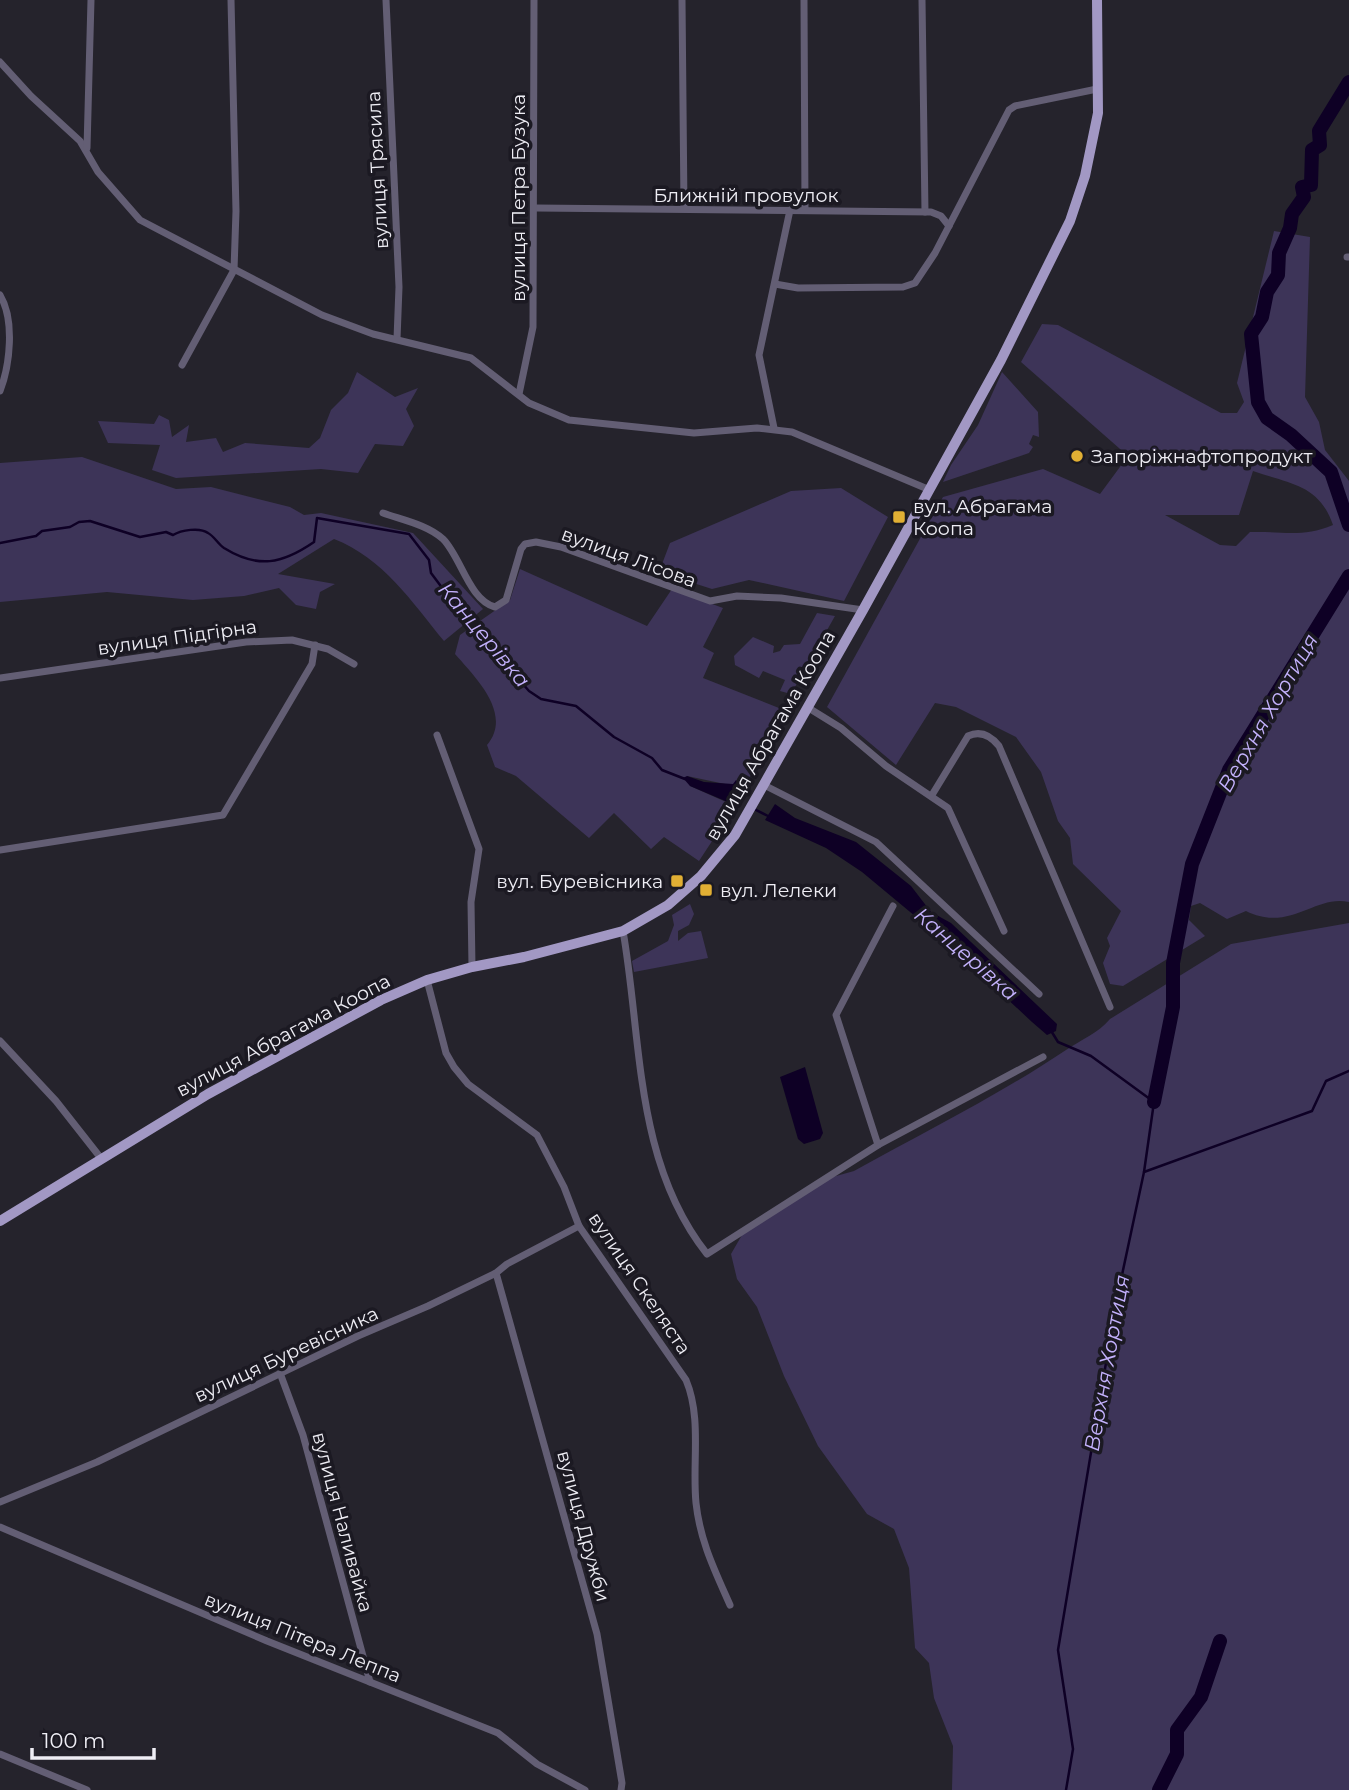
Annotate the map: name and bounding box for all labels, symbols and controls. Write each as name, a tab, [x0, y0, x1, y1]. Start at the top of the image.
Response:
street label: вулиця Трясила	[362, 90, 393, 250]
street label: вулиця Петра Бузука	[507, 94, 530, 302]
street label: Ближній провулок	[653, 184, 839, 207]
place label: Запоріжнафтопродукт	[1091, 445, 1312, 468]
marker: Запоріжнафтопродукт	[1069, 448, 1085, 464]
place label: вул. Абрагама Коопа	[913, 495, 1052, 540]
marker: вул. Абрагама Коопа	[891, 509, 907, 525]
street label: вулиця Лісова	[558, 522, 699, 592]
water label: Канцерівка	[433, 577, 535, 692]
street label: вулиця Підгірна	[96, 615, 258, 660]
street label: вулиця Абрагама Коопа	[701, 626, 840, 844]
water label: Верхня Хортиця	[1212, 629, 1323, 796]
place label: вул. Буревісника	[496, 870, 663, 893]
marker: вул. Буревісника	[669, 873, 685, 889]
place label: вул. Лелеки	[720, 879, 837, 902]
marker: вул. Лелеки	[698, 882, 714, 898]
water label: Канцерівка	[909, 902, 1023, 1005]
street label: вулиця Абрагама Коопа	[172, 969, 394, 1102]
street label: вулиця Скеляста	[584, 1208, 696, 1359]
water label: Верхня Хортиця	[1079, 1273, 1134, 1453]
street label: вулиця Буревісника	[191, 1302, 382, 1407]
street label: вулиця Наливайка	[307, 1429, 378, 1615]
street label: вулиця Дружби	[552, 1448, 615, 1604]
street label: вулиця Пітера Леппа	[201, 1588, 404, 1687]
scale bar	[32, 1716, 154, 1760]
text: 100 m	[42, 1728, 105, 1753]

